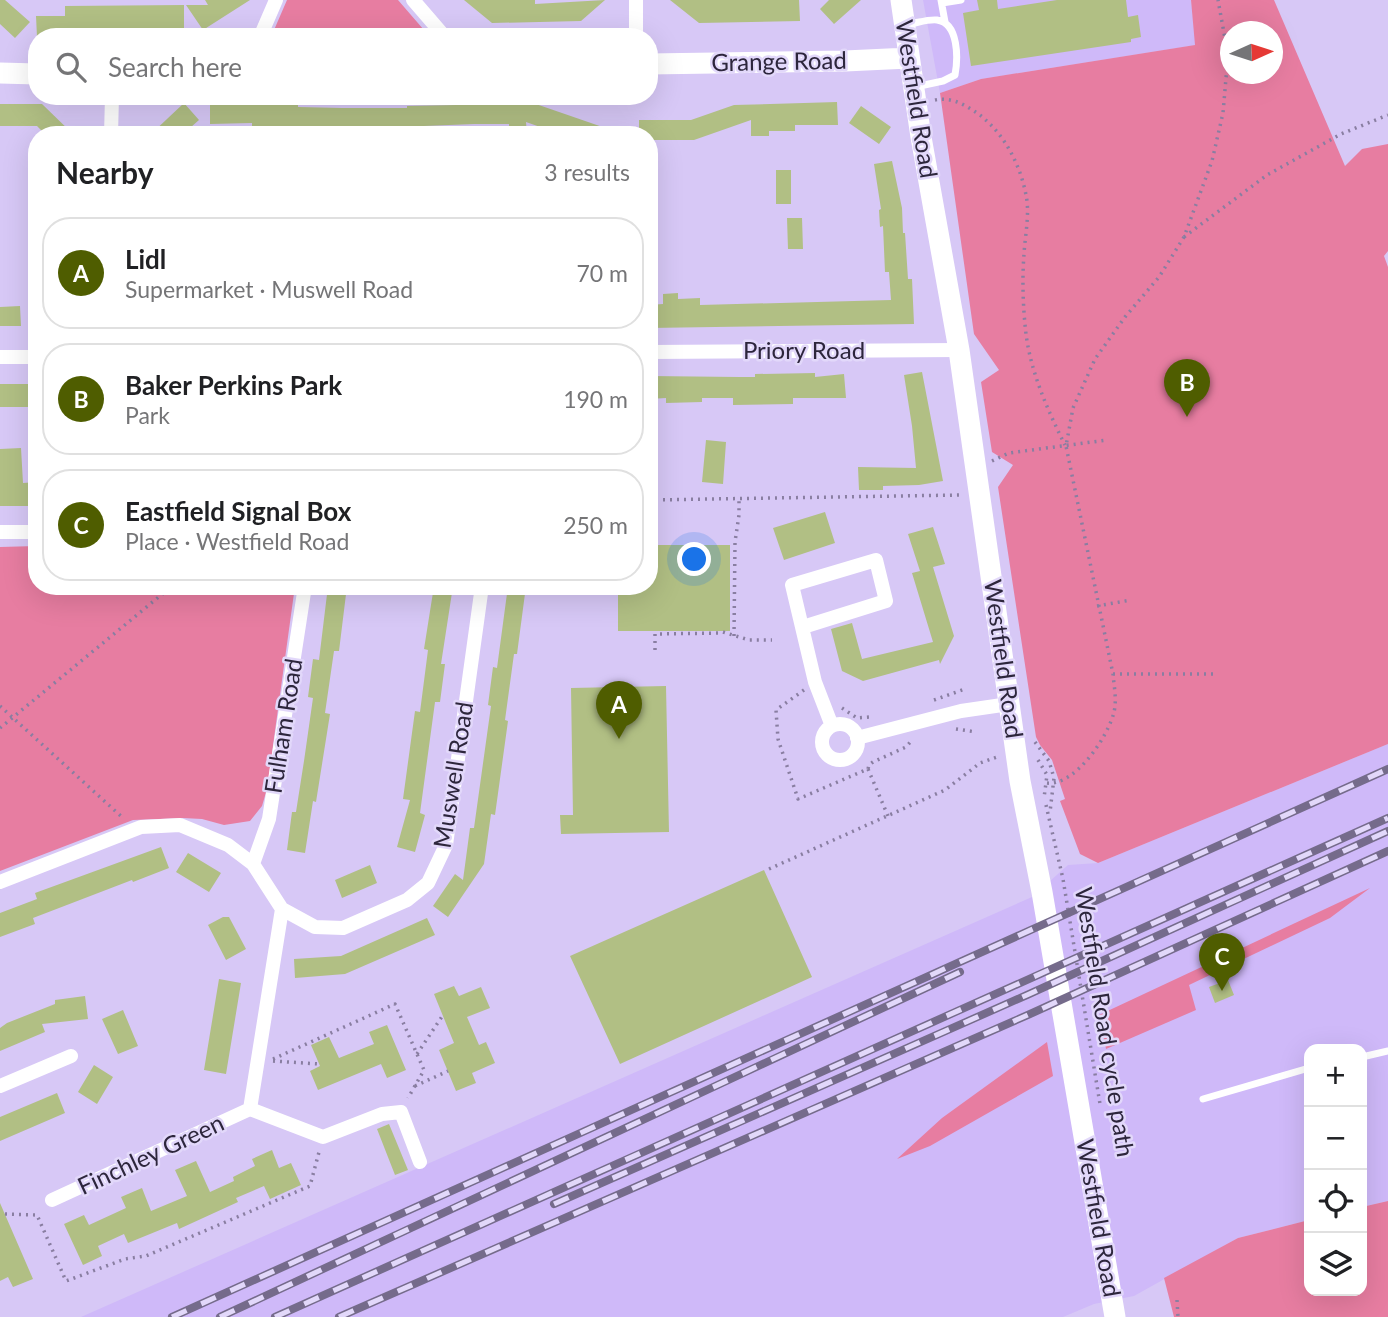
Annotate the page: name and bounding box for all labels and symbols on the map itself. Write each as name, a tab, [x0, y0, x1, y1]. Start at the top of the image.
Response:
street label: Westfield Road	[891, 17, 944, 180]
north arrow	[1220, 21, 1283, 84]
street label: Grange Road	[711, 45, 847, 76]
street label: Priory Road	[743, 335, 865, 364]
pin: B	[1164, 359, 1210, 417]
your location	[677, 542, 711, 576]
street label: Westfield Road	[979, 578, 1030, 740]
street label: Fulham Road	[258, 656, 307, 795]
pin: A	[596, 681, 642, 739]
street label: Muswell Road	[427, 699, 478, 850]
street label: Westfield Road cycle path	[1070, 885, 1141, 1159]
pin: C	[1199, 933, 1245, 991]
street label: Finchley Green	[73, 1107, 228, 1200]
street label: Westfield Road	[1071, 1136, 1128, 1299]

